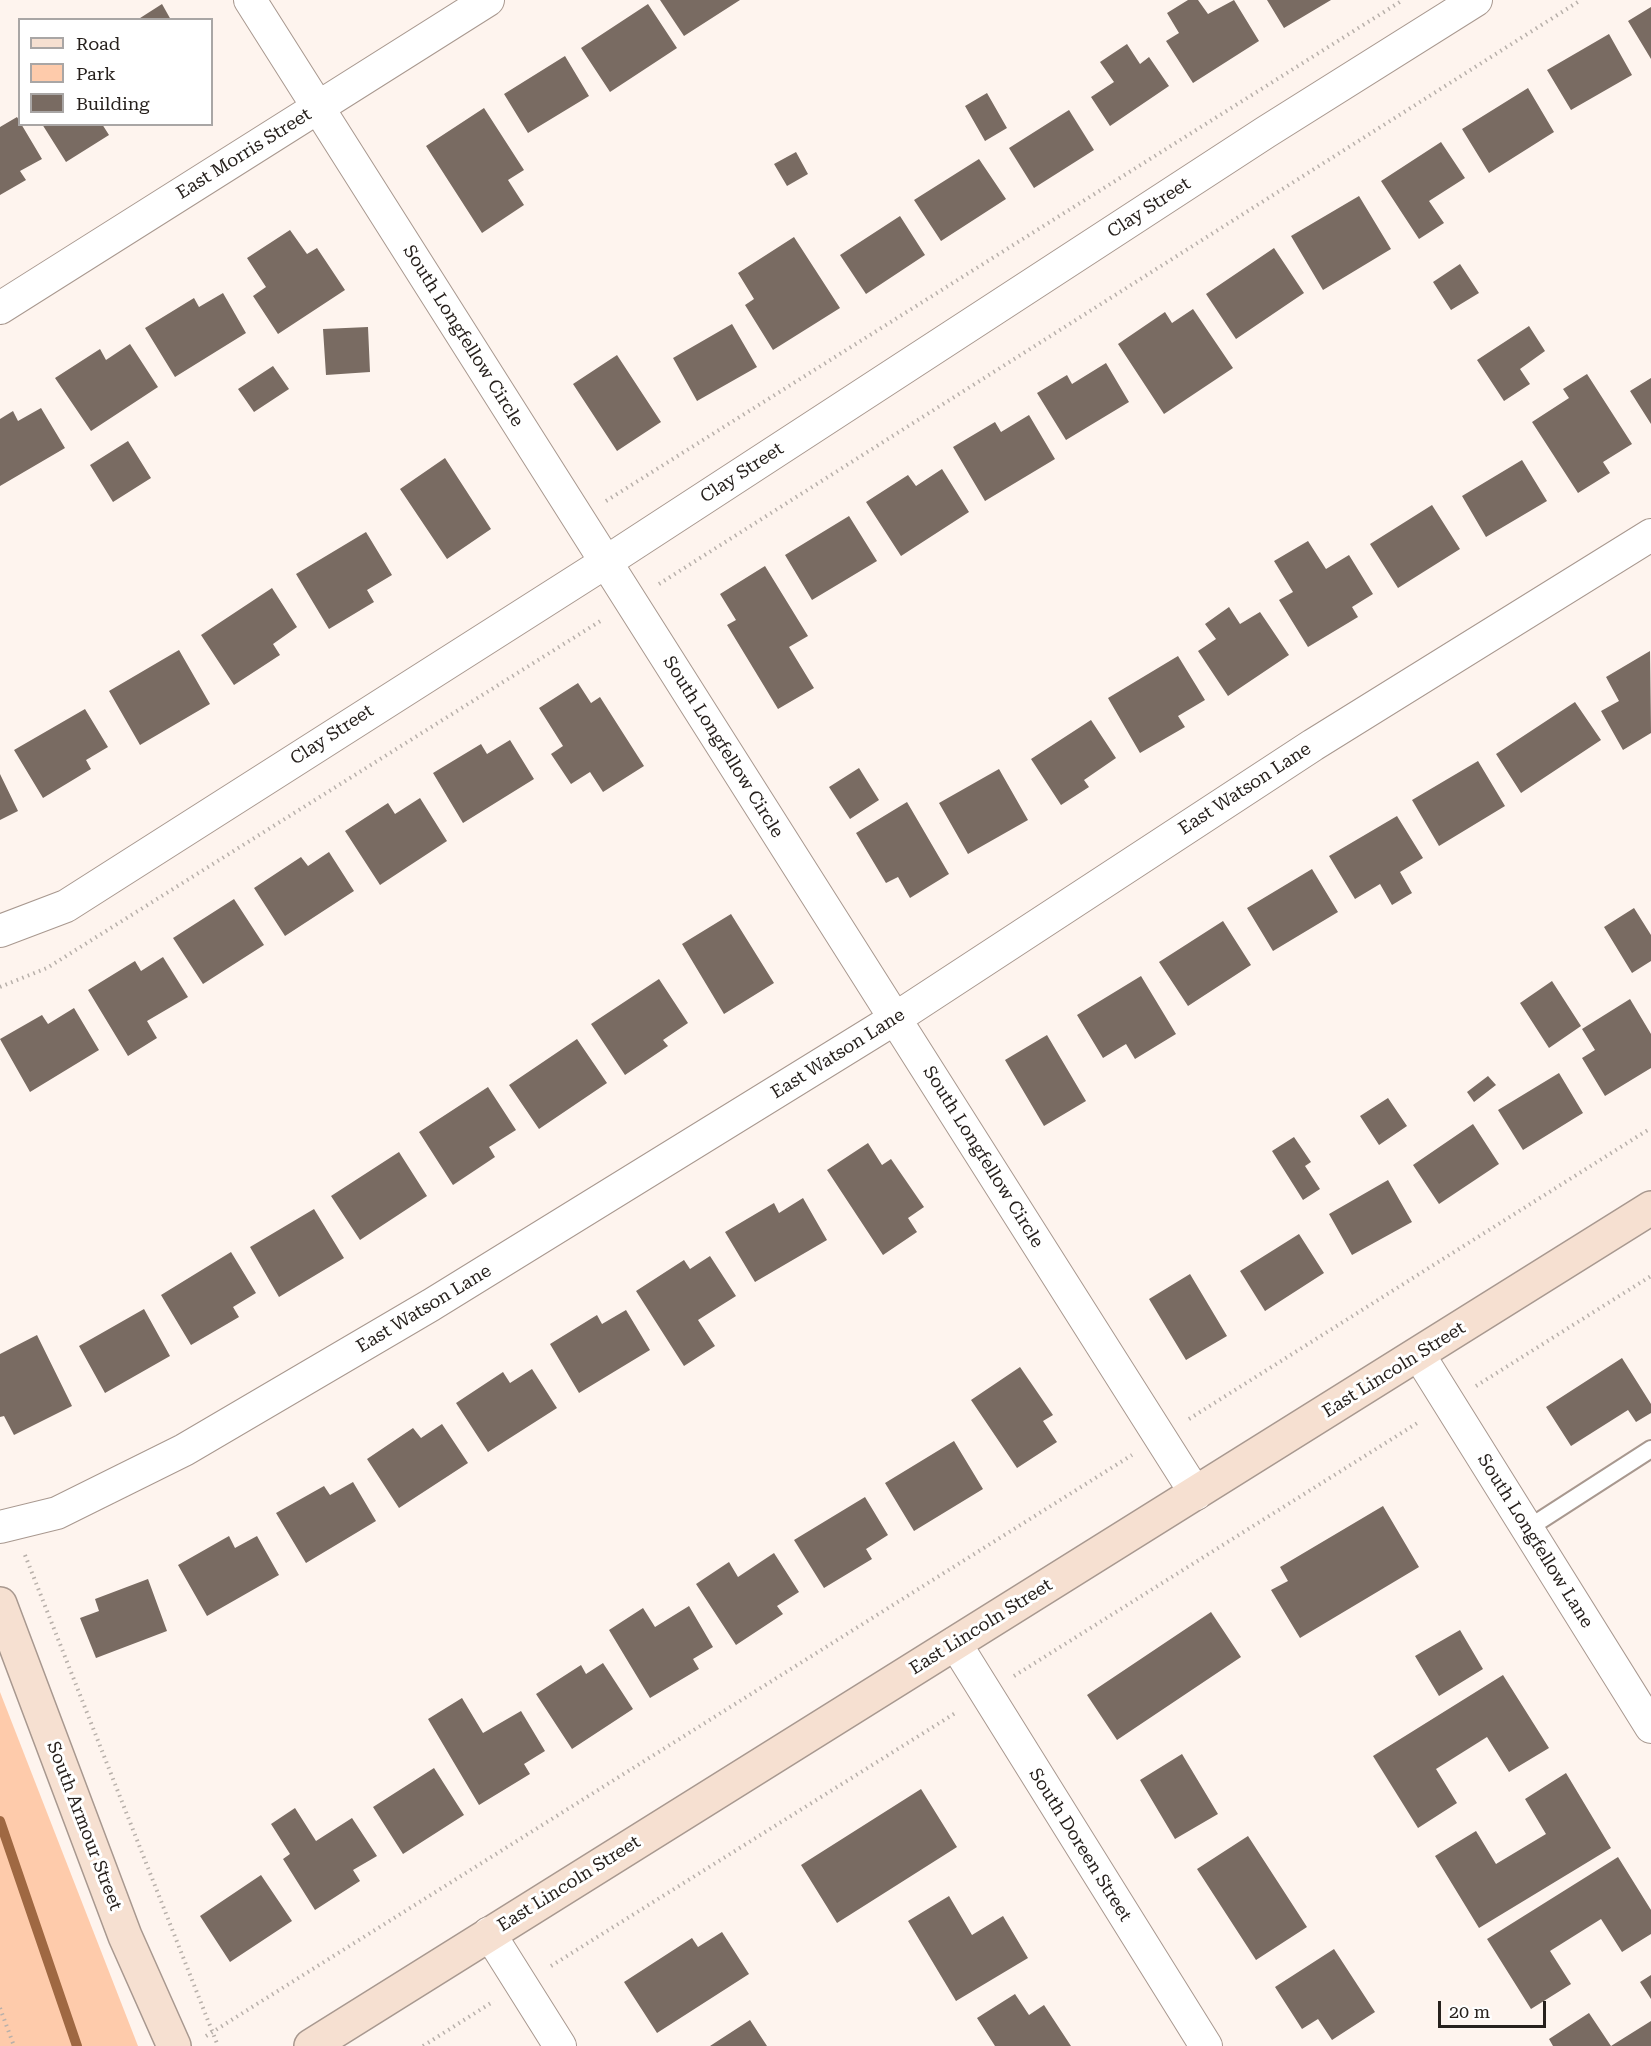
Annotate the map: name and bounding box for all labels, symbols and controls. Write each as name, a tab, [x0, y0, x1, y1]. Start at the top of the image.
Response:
legend	[18, 18, 213, 126]
text: Road	[76, 33, 120, 54]
text: Park	[76, 63, 116, 84]
text: Building	[76, 93, 150, 114]
street label: East Morris Street	[173, 104, 315, 204]
street label: Clay Street	[1103, 173, 1195, 243]
street label: South Longfellow Circle	[398, 241, 528, 431]
street label: Clay Street	[696, 438, 788, 508]
street label: South Longfellow Circle	[658, 652, 788, 842]
street label: Clay Street	[286, 700, 378, 770]
street label: East Watson Lane	[1175, 738, 1315, 840]
street label: East Watson Lane	[767, 1004, 909, 1104]
street label: South Longfellow Circle	[918, 1062, 1048, 1252]
street label: East Watson Lane	[353, 1260, 495, 1358]
street label: East Lincoln Street	[1319, 1317, 1469, 1423]
street label: South Longfellow Lane	[1473, 1450, 1597, 1632]
street label: East Lincoln Street	[906, 1574, 1056, 1680]
street label: South Armour Street	[42, 1739, 126, 1913]
street label: South Doreen Street	[1024, 1764, 1136, 1926]
street label: East Lincoln Street	[494, 1831, 644, 1937]
scale bar	[1441, 1989, 1549, 2027]
text: 20 m	[1449, 2001, 1490, 2022]

